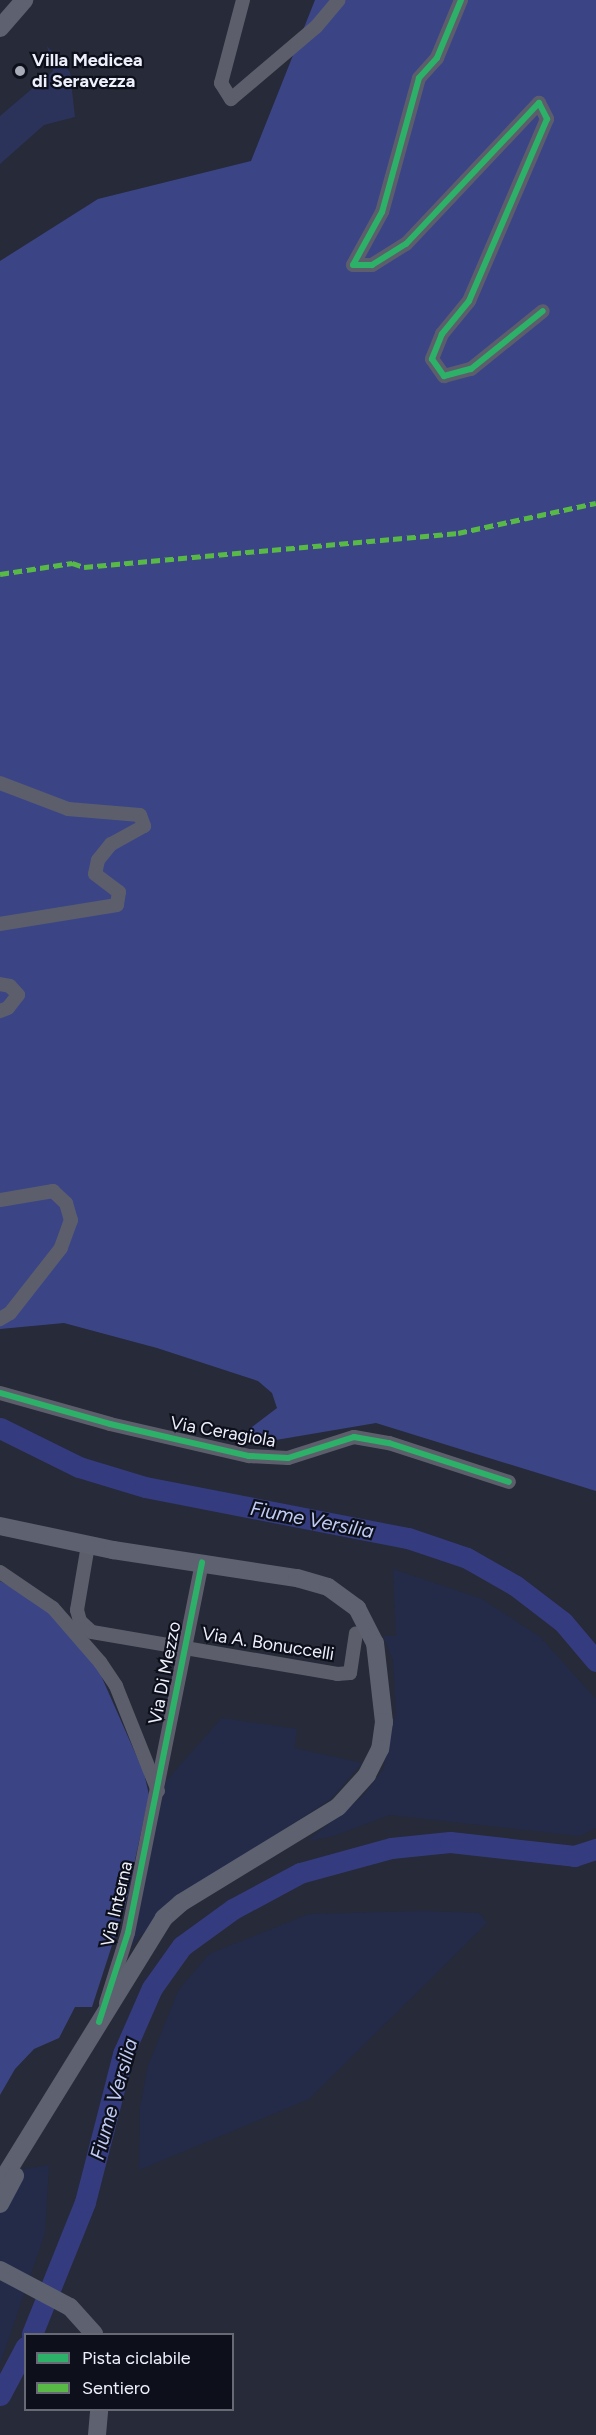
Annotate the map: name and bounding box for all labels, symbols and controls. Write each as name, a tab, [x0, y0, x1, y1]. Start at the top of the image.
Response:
place label: Villa Medicea di Seravezza	[32, 50, 143, 92]
marker: Villa Medicea di Seravezza	[13, 64, 27, 78]
street label: Via Ceragiola	[169, 1412, 277, 1452]
water label: Fiume Versilia	[248, 1496, 376, 1544]
street label: Via Di Mezzo	[144, 1620, 186, 1726]
street label: Via A. Bonuccelli	[200, 1623, 336, 1665]
street label: Via Interna	[97, 1859, 137, 1949]
water label: Fiume Versilia	[85, 2035, 143, 2163]
legend	[24, 2333, 234, 2411]
text: Pista ciclabile	[82, 2347, 191, 2369]
text: Sentiero	[82, 2377, 150, 2399]

